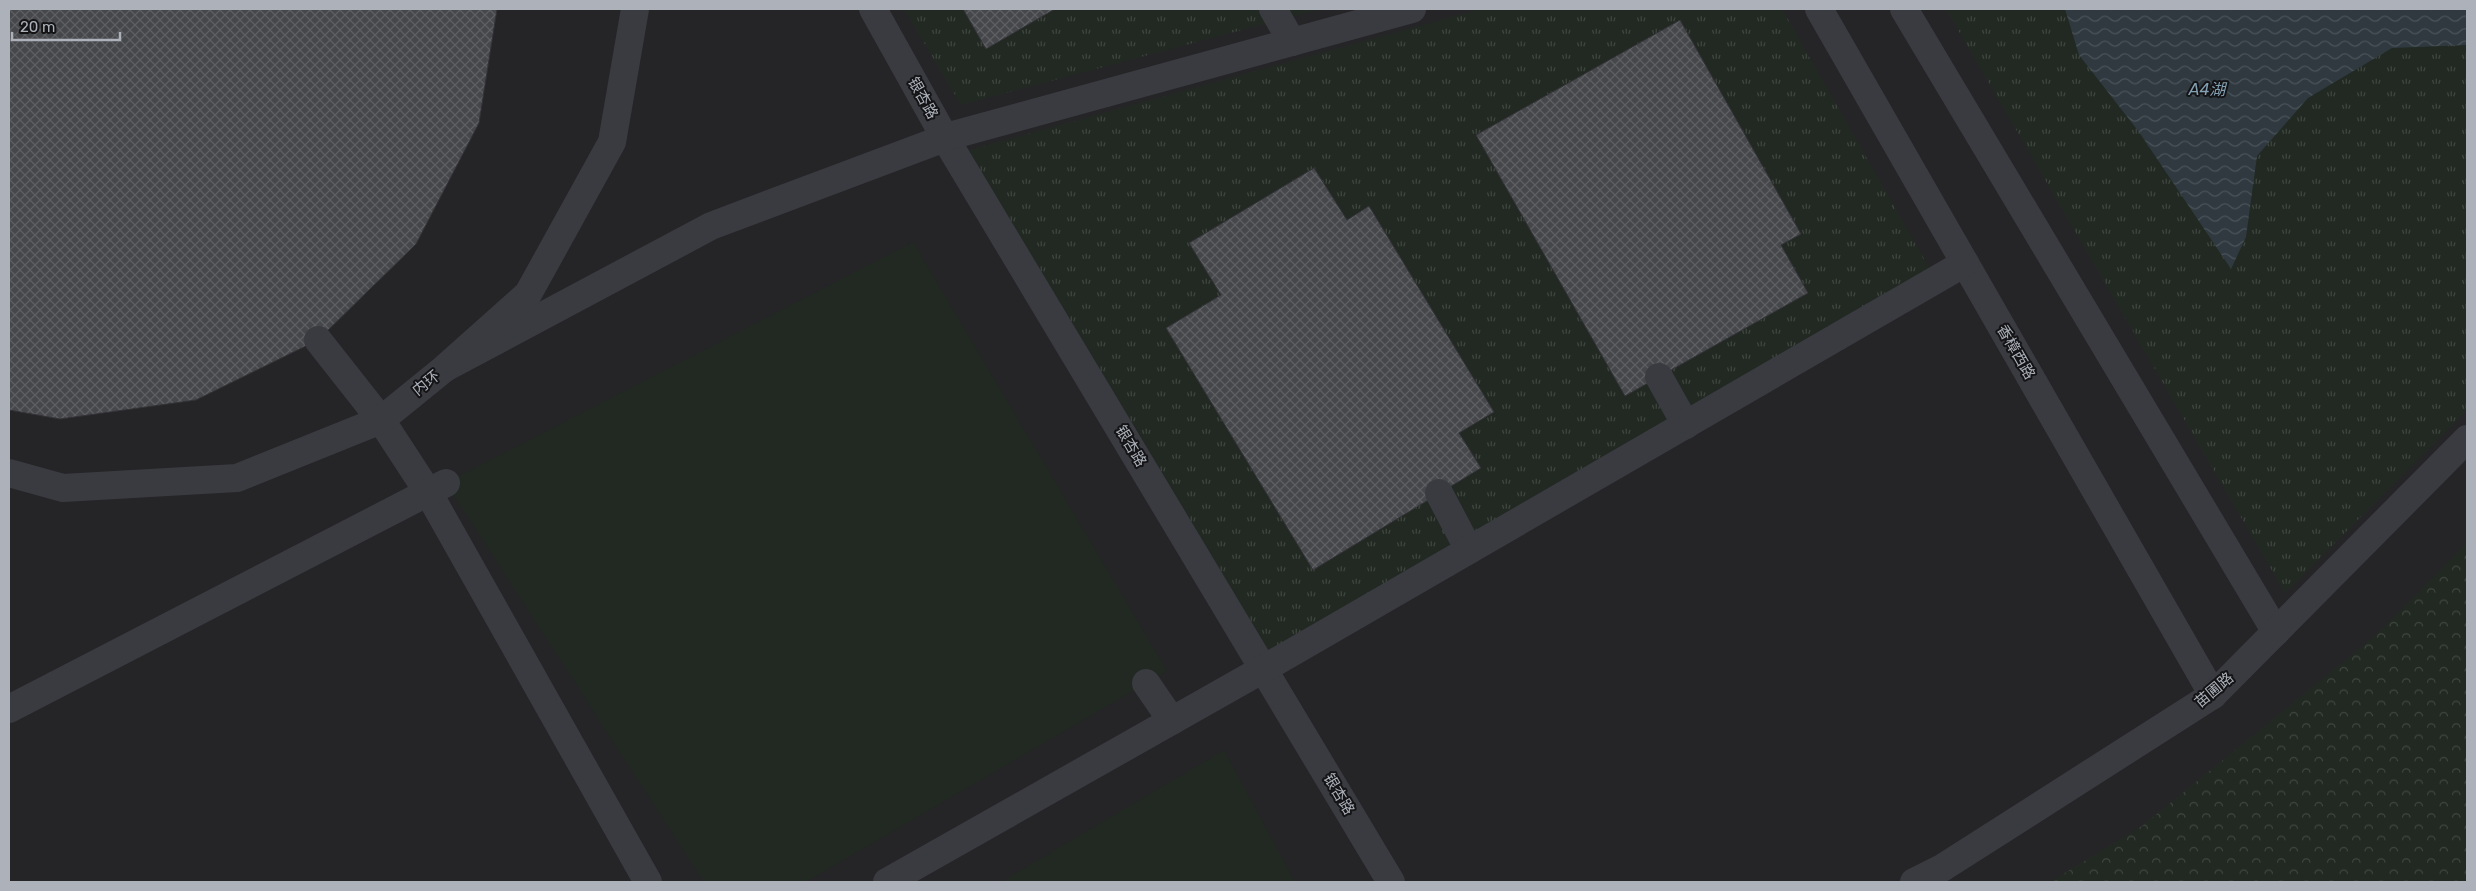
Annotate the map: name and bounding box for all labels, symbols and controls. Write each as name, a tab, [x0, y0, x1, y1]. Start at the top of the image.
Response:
scale bar	[12, 10, 120, 42]
text: 20 m	[20, 18, 55, 36]
street label: 银杏路	[904, 74, 942, 122]
water label: A4湖	[2188, 80, 2228, 99]
street label: 香樟西路	[1993, 322, 2039, 382]
street label: 内环	[409, 367, 443, 399]
street label: 银杏路	[1112, 422, 1150, 470]
street label: 苗圃路	[2191, 669, 2237, 711]
street label: 银杏路	[1320, 770, 1358, 818]

